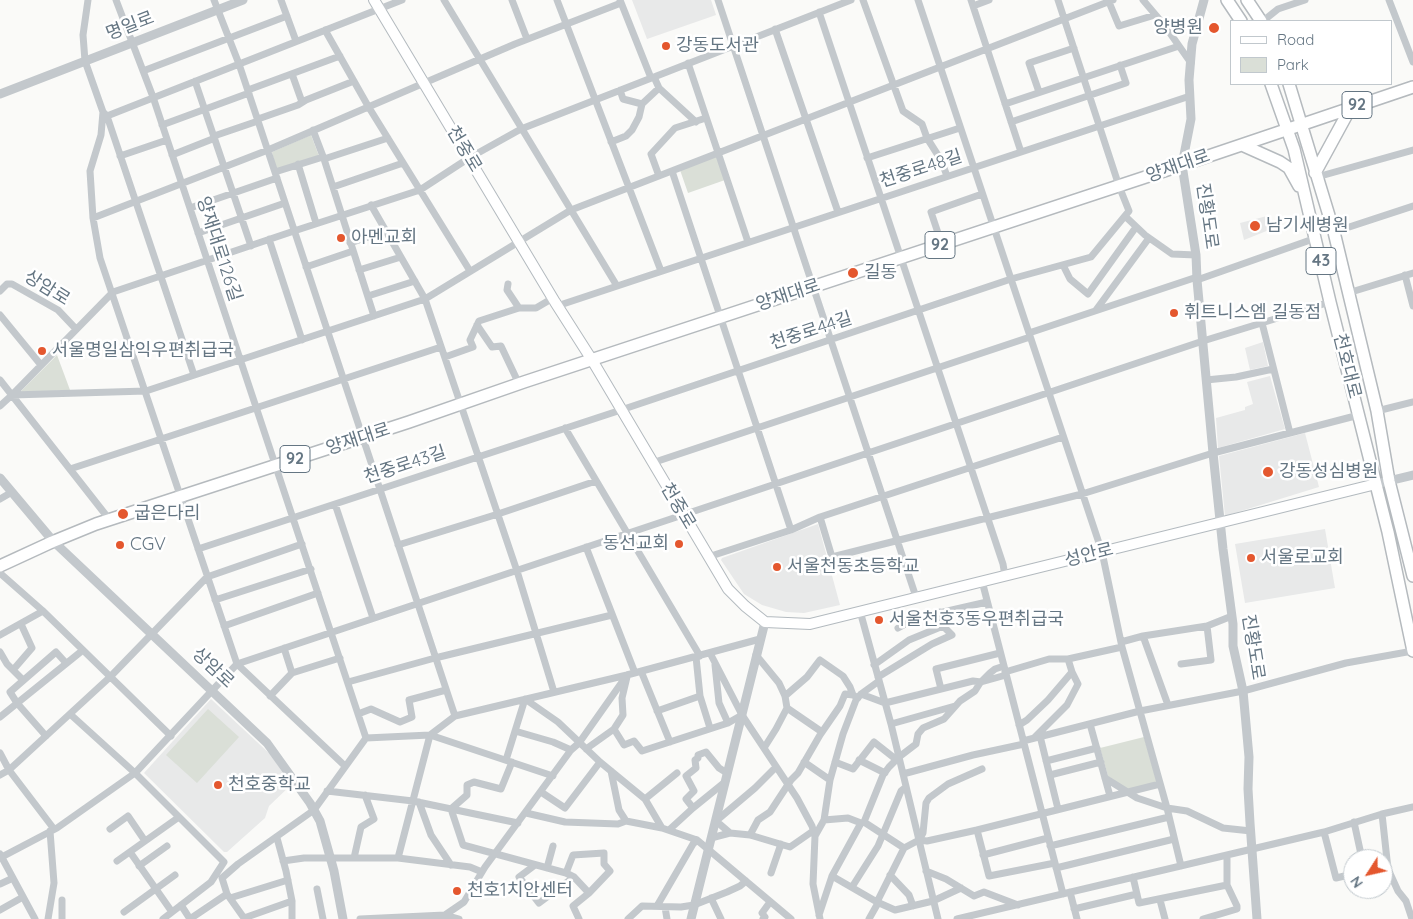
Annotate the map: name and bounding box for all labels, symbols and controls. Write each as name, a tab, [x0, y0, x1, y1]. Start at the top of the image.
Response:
street label: 명일로	[103, 7, 157, 45]
place label: 양병원	[1153, 17, 1203, 39]
legend	[1230, 20, 1393, 85]
marker: 양병원	[1207, 21, 1221, 35]
text: Road	[1277, 30, 1314, 49]
place label: 강동도서관	[676, 35, 759, 57]
marker: 강동도서관	[660, 40, 672, 52]
text: Park	[1277, 55, 1309, 74]
road number: 92	[1342, 92, 1372, 118]
street label: 천중로	[442, 122, 486, 176]
street label: 양재대로	[1143, 145, 1213, 187]
street label: 천중로48길	[877, 146, 965, 192]
street label: 진황도로	[1192, 182, 1222, 250]
street label: 양재대로126길	[192, 194, 246, 304]
place label: 남기세병원	[1266, 215, 1349, 237]
marker: 남기세병원	[1248, 219, 1262, 233]
place label: 아멘교회	[351, 227, 417, 249]
marker: 아멘교회	[335, 232, 347, 244]
road number: 92	[925, 232, 955, 258]
road number: 43	[1306, 248, 1336, 274]
place label: 길동	[864, 262, 897, 284]
street label: 상암로	[20, 266, 74, 310]
marker: 길동	[846, 266, 860, 280]
street label: 양재대로	[753, 274, 823, 316]
place label: 휘트니스엠 길동점	[1184, 302, 1321, 324]
marker: 휘트니스엠 길동점	[1168, 307, 1180, 319]
street label: 천중로44길	[767, 308, 855, 354]
street label: 천호대로	[1329, 331, 1365, 401]
place label: 서울명일삼익우편취급국	[52, 340, 234, 362]
marker: 서울명일삼익우편취급국	[36, 345, 48, 357]
street label: 양재대로	[323, 418, 393, 460]
street label: 천중로43길	[361, 442, 449, 488]
road number: 92	[280, 446, 310, 472]
place label: 강동성심병원	[1279, 461, 1378, 483]
marker: 강동성심병원	[1261, 465, 1275, 479]
street label: 천중로	[656, 479, 700, 533]
place label: 굽은다리	[134, 503, 200, 525]
marker: 굽은다리	[116, 507, 130, 521]
place label: 동선교회	[603, 533, 669, 555]
place label: CGV	[130, 534, 166, 556]
marker: 동선교회	[673, 538, 685, 550]
marker: CGV	[114, 539, 126, 551]
street label: 성안로	[1062, 539, 1116, 571]
place label: 서울로교회	[1261, 547, 1344, 569]
marker: 서울로교회	[1245, 552, 1257, 564]
place label: 서울천동초등학교	[787, 556, 919, 578]
marker: 서울천동초등학교	[771, 561, 783, 573]
place label: 서울천호3동우편취급국	[889, 609, 1064, 631]
street label: 진황도로	[1237, 613, 1269, 681]
marker: 서울천호3동우편취급국	[873, 614, 885, 626]
street label: 상암로	[187, 643, 239, 693]
place label: 천호중학교	[228, 774, 311, 796]
marker: 천호중학교	[212, 779, 224, 791]
north arrow	[1343, 849, 1393, 899]
text: N	[1346, 873, 1367, 891]
place label: 천호1치안센터	[467, 880, 573, 902]
marker: 천호1치안센터	[451, 885, 463, 897]

